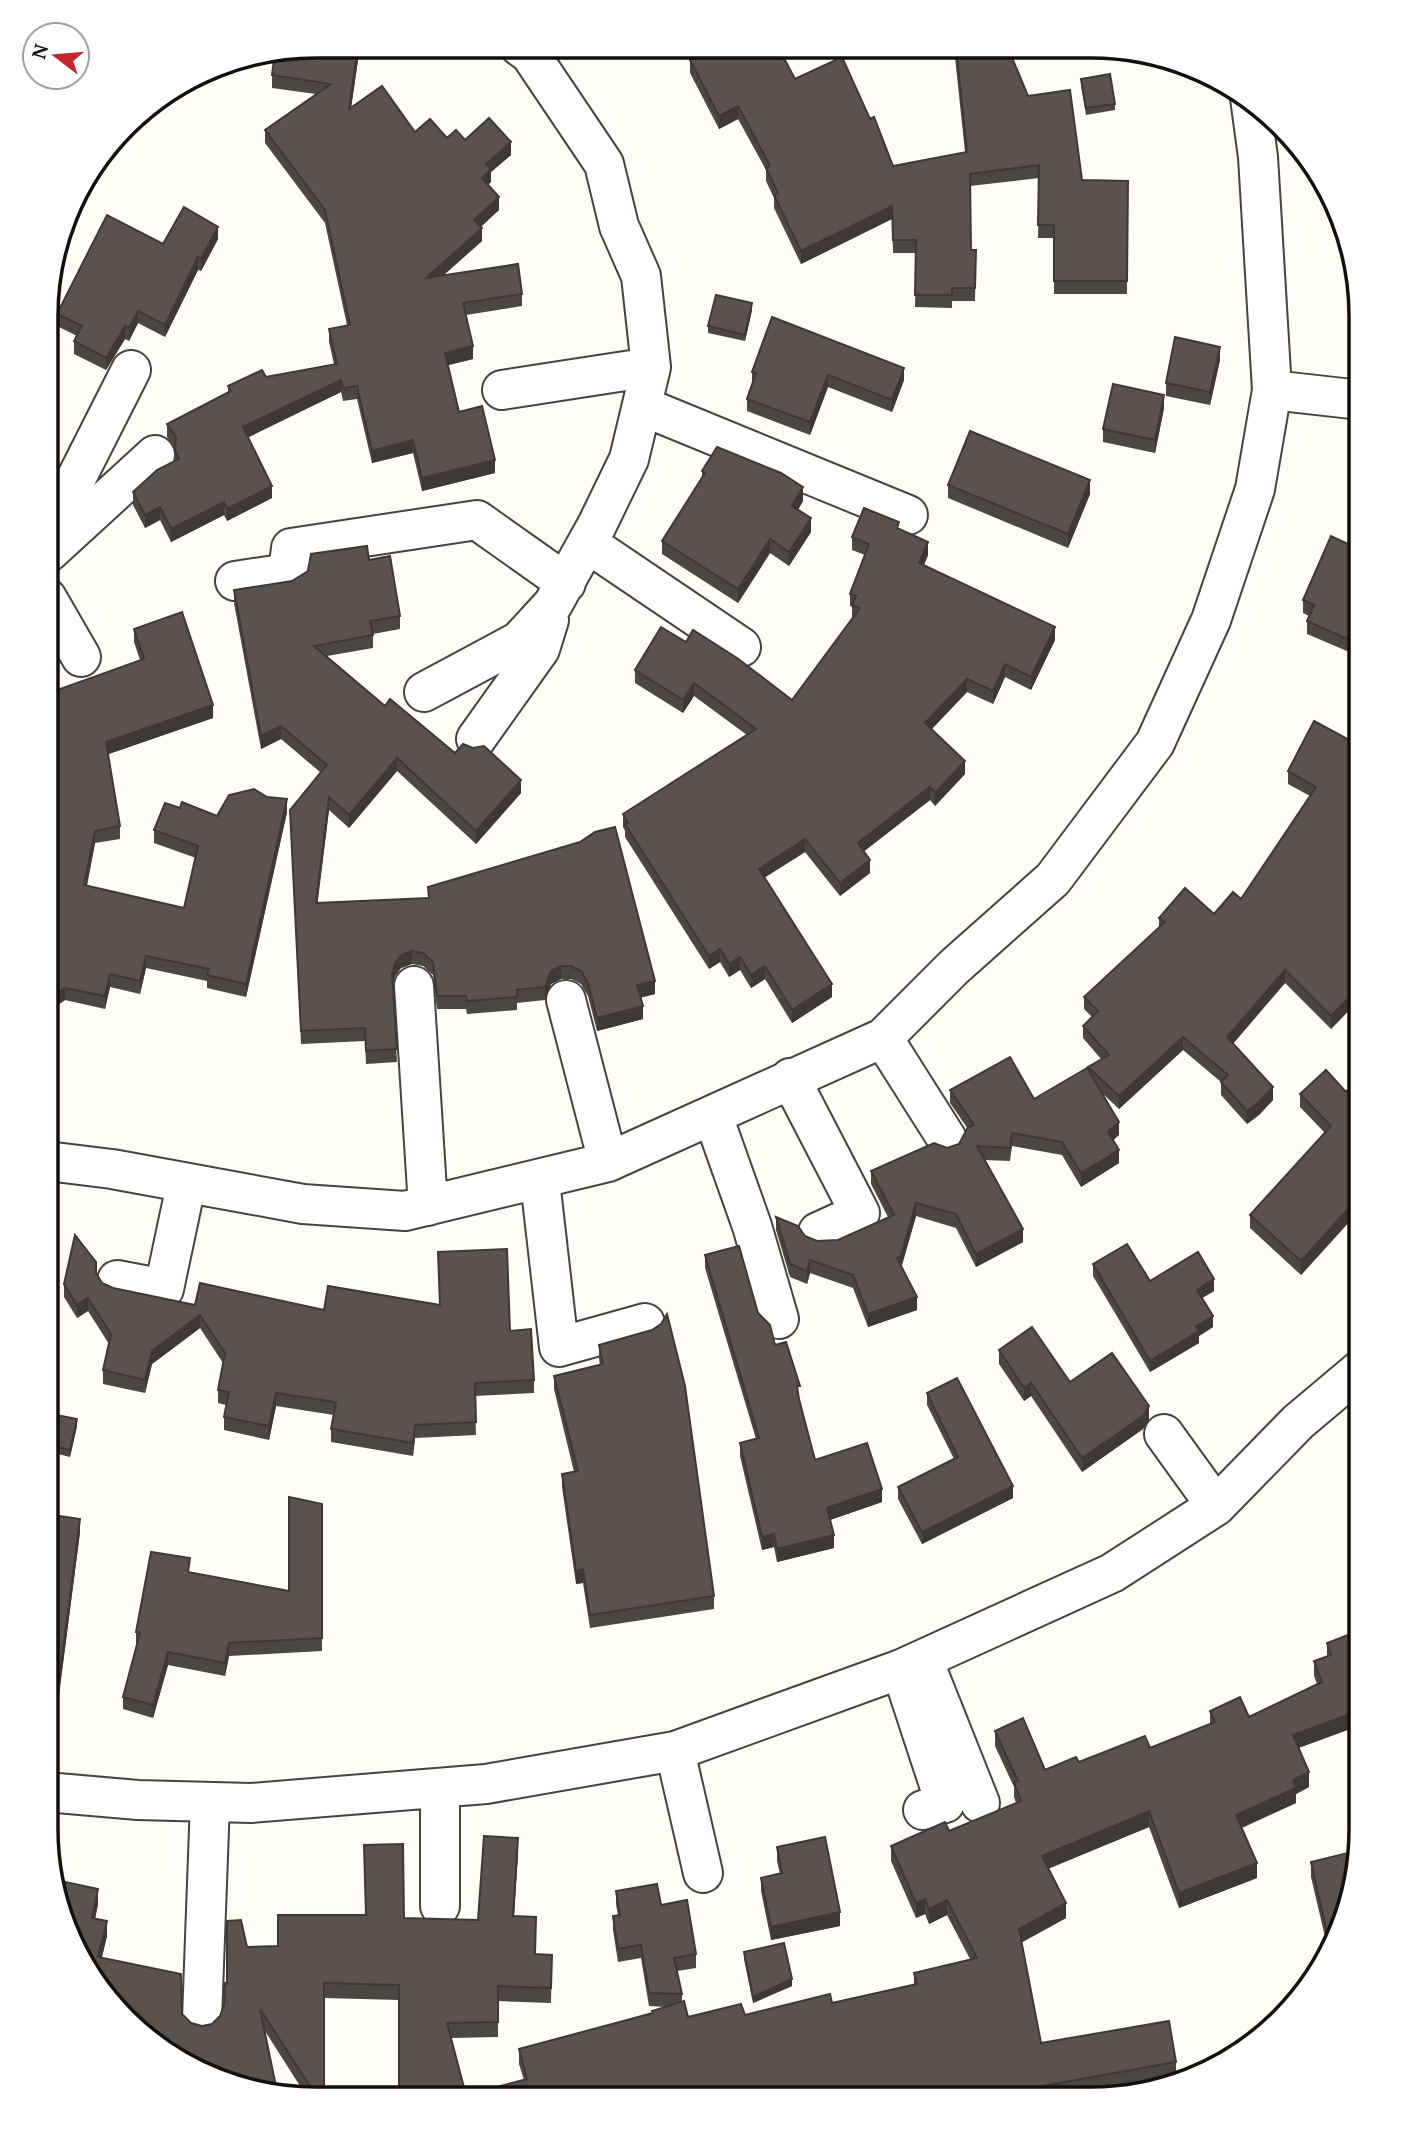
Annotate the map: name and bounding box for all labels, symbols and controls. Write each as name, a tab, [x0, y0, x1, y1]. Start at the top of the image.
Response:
north arrow	[21, 21, 91, 91]
text: N	[25, 40, 53, 62]

